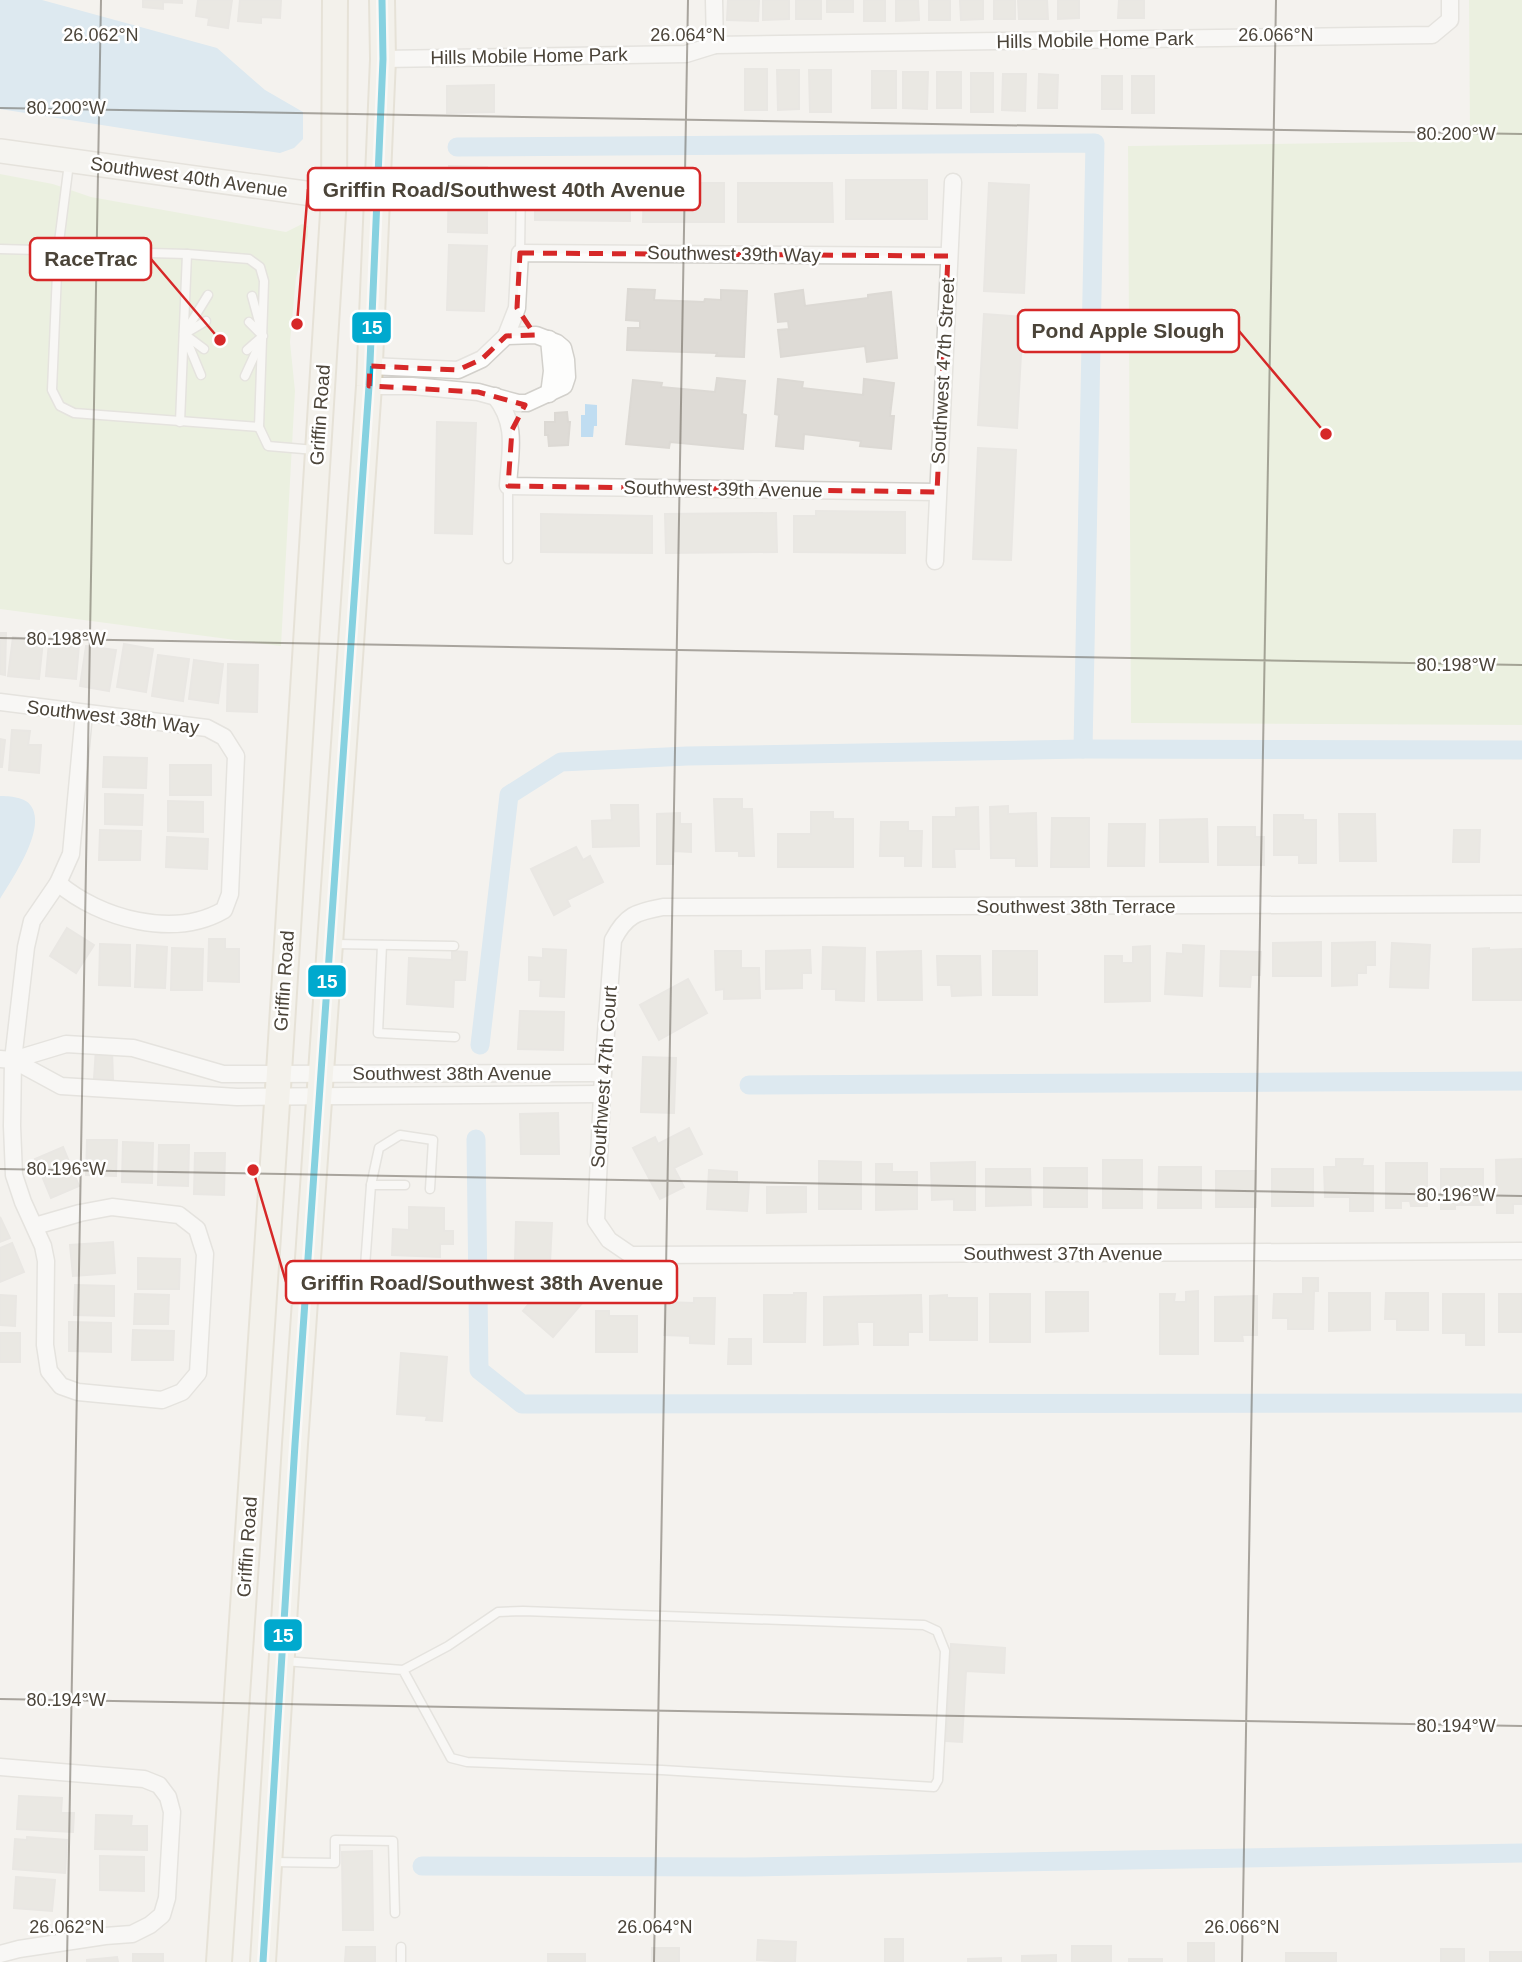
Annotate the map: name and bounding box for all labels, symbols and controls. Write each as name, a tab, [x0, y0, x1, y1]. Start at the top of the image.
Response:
text: 26.062°N	[63, 25, 139, 45]
text: 26.064°N	[650, 25, 726, 45]
text: 26.066°N	[1238, 25, 1314, 45]
street label: Hills Mobile Home Park	[996, 28, 1194, 52]
street label: Hills Mobile Home Park	[430, 44, 628, 68]
text: 80.200°W	[26, 98, 106, 118]
text: 80.200°W	[1416, 124, 1496, 144]
street label: Southwest 40th Avenue	[89, 153, 289, 201]
callout: Griffin Road/Southwest 40th Avenue	[308, 168, 700, 210]
text: Griffin Road/Southwest 40th Avenue	[323, 178, 685, 201]
callout: RaceTrac	[30, 238, 151, 280]
street label: Southwest 39th Way	[647, 242, 821, 266]
text: RaceTrac	[44, 247, 138, 270]
street label: Southwest 47th Street	[928, 276, 958, 465]
callout: Pond Apple Slough	[1018, 310, 1239, 352]
line badge: 15	[351, 311, 392, 344]
text: 15	[361, 317, 383, 338]
text: Pond Apple Slough	[1032, 319, 1224, 342]
street label: Griffin Road	[306, 364, 334, 466]
street label: Southwest 39th Avenue	[623, 477, 823, 501]
text: 80.198°W	[26, 629, 106, 649]
text: 80.198°W	[1416, 655, 1496, 675]
street label: Southwest 38th Way	[26, 696, 201, 738]
street label: Southwest 38th Terrace	[976, 896, 1176, 917]
street label: Griffin Road	[270, 930, 298, 1032]
line badge: 15	[307, 964, 347, 998]
text: 15	[316, 971, 338, 992]
street label: Southwest 47th Court	[587, 984, 621, 1169]
street label: Southwest 38th Avenue	[352, 1063, 552, 1084]
text: 80.196°W	[26, 1159, 106, 1179]
text: 80.196°W	[1416, 1185, 1496, 1205]
street label: Southwest 37th Avenue	[963, 1243, 1163, 1264]
callout: Griffin Road/Southwest 38th Avenue	[286, 1261, 677, 1303]
text: Griffin Road/Southwest 38th Avenue	[301, 1271, 663, 1294]
street label: Griffin Road	[233, 1496, 261, 1598]
line badge: 15	[263, 1618, 303, 1652]
text: 15	[272, 1625, 294, 1646]
text: 80.194°W	[26, 1690, 106, 1710]
text: 80.194°W	[1416, 1716, 1496, 1736]
text: 26.062°N	[29, 1917, 105, 1937]
text: 26.064°N	[617, 1917, 693, 1937]
text: 26.066°N	[1204, 1917, 1280, 1937]

